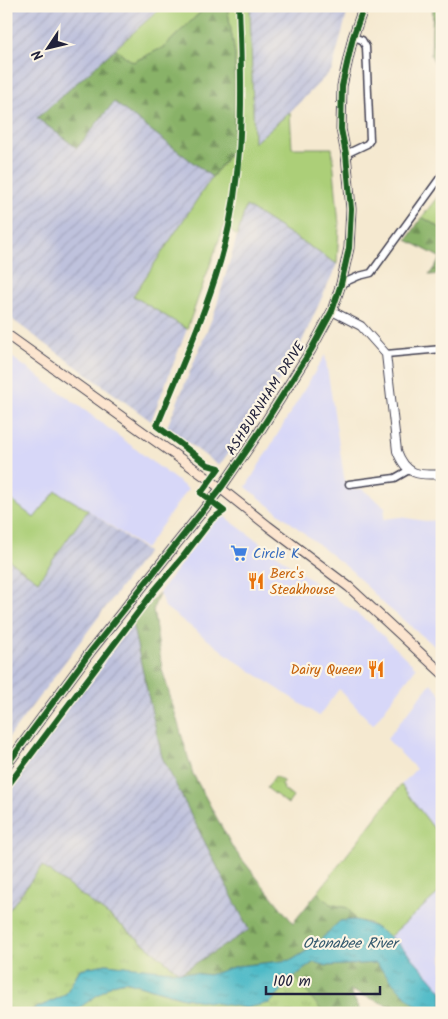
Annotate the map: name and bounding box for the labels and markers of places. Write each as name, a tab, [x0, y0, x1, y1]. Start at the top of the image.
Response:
supermarket icon: Circle K	[229, 543, 249, 563]
place label: Circle K	[253, 543, 300, 565]
place label: Berc's Steakhouse	[270, 563, 336, 601]
restaurant icon: Berc's Steakhouse	[246, 571, 266, 591]
place label: Dairy Queen	[290, 659, 362, 681]
restaurant icon: Dairy Queen	[366, 659, 386, 679]

